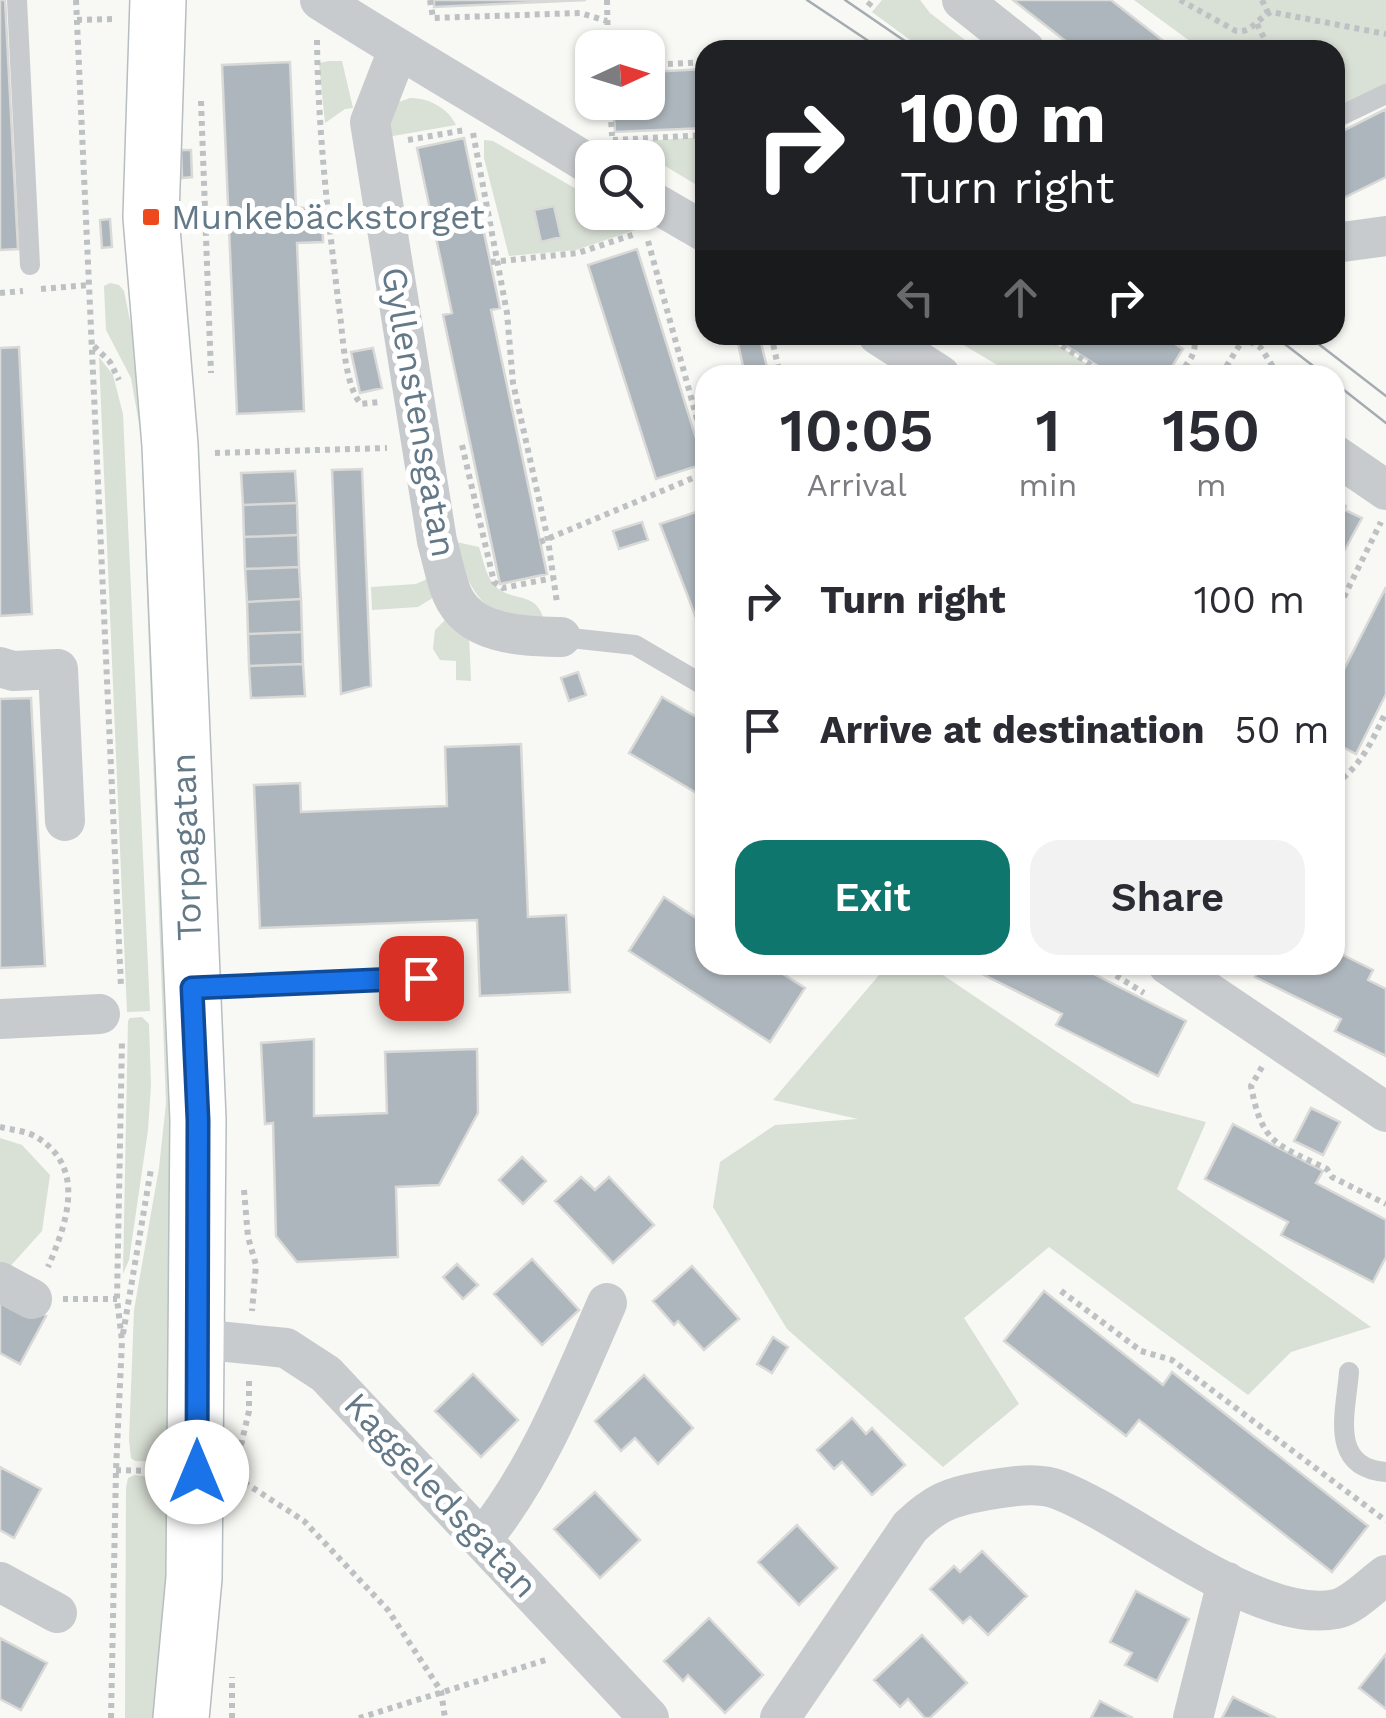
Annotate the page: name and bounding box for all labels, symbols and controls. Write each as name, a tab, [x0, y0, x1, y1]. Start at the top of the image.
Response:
north arrow	[575, 30, 665, 120]
map controls	[575, 30, 665, 230]
text: 100 m	[900, 77, 1106, 159]
icon: right	[735, 80, 865, 210]
button: search	[575, 140, 665, 230]
text: Turn right	[900, 161, 1114, 214]
place label: Munkebäckstorget	[171, 196, 485, 238]
marker: Munkebäckstorget	[140, 206, 162, 228]
street label: Gyllenstensgatan	[373, 264, 465, 560]
icon: left	[888, 270, 943, 325]
icon: ahead	[993, 270, 1048, 325]
icon: right	[1098, 270, 1153, 325]
text: 10:05	[780, 395, 934, 466]
text: 1	[1035, 395, 1060, 466]
text: 150	[1162, 395, 1260, 466]
text: Arrival	[807, 466, 907, 504]
text: min	[1019, 466, 1077, 504]
text: m	[1196, 466, 1226, 504]
icon: right	[735, 573, 790, 628]
text: Turn right	[820, 578, 1006, 622]
text: 100 m	[1194, 578, 1305, 622]
icon: arrive	[735, 703, 790, 758]
text: Arrive at destination	[820, 708, 1205, 752]
text: 50 m	[1235, 708, 1330, 752]
street label: Torpagatan	[162, 752, 210, 942]
button: Exit	[735, 840, 1010, 955]
button: Share	[1030, 840, 1305, 955]
pin	[379, 936, 464, 1021]
icon: arrive	[394, 951, 449, 1006]
street label: Kaggeledsgatan	[335, 1384, 547, 1606]
position arrow	[145, 1420, 249, 1524]

